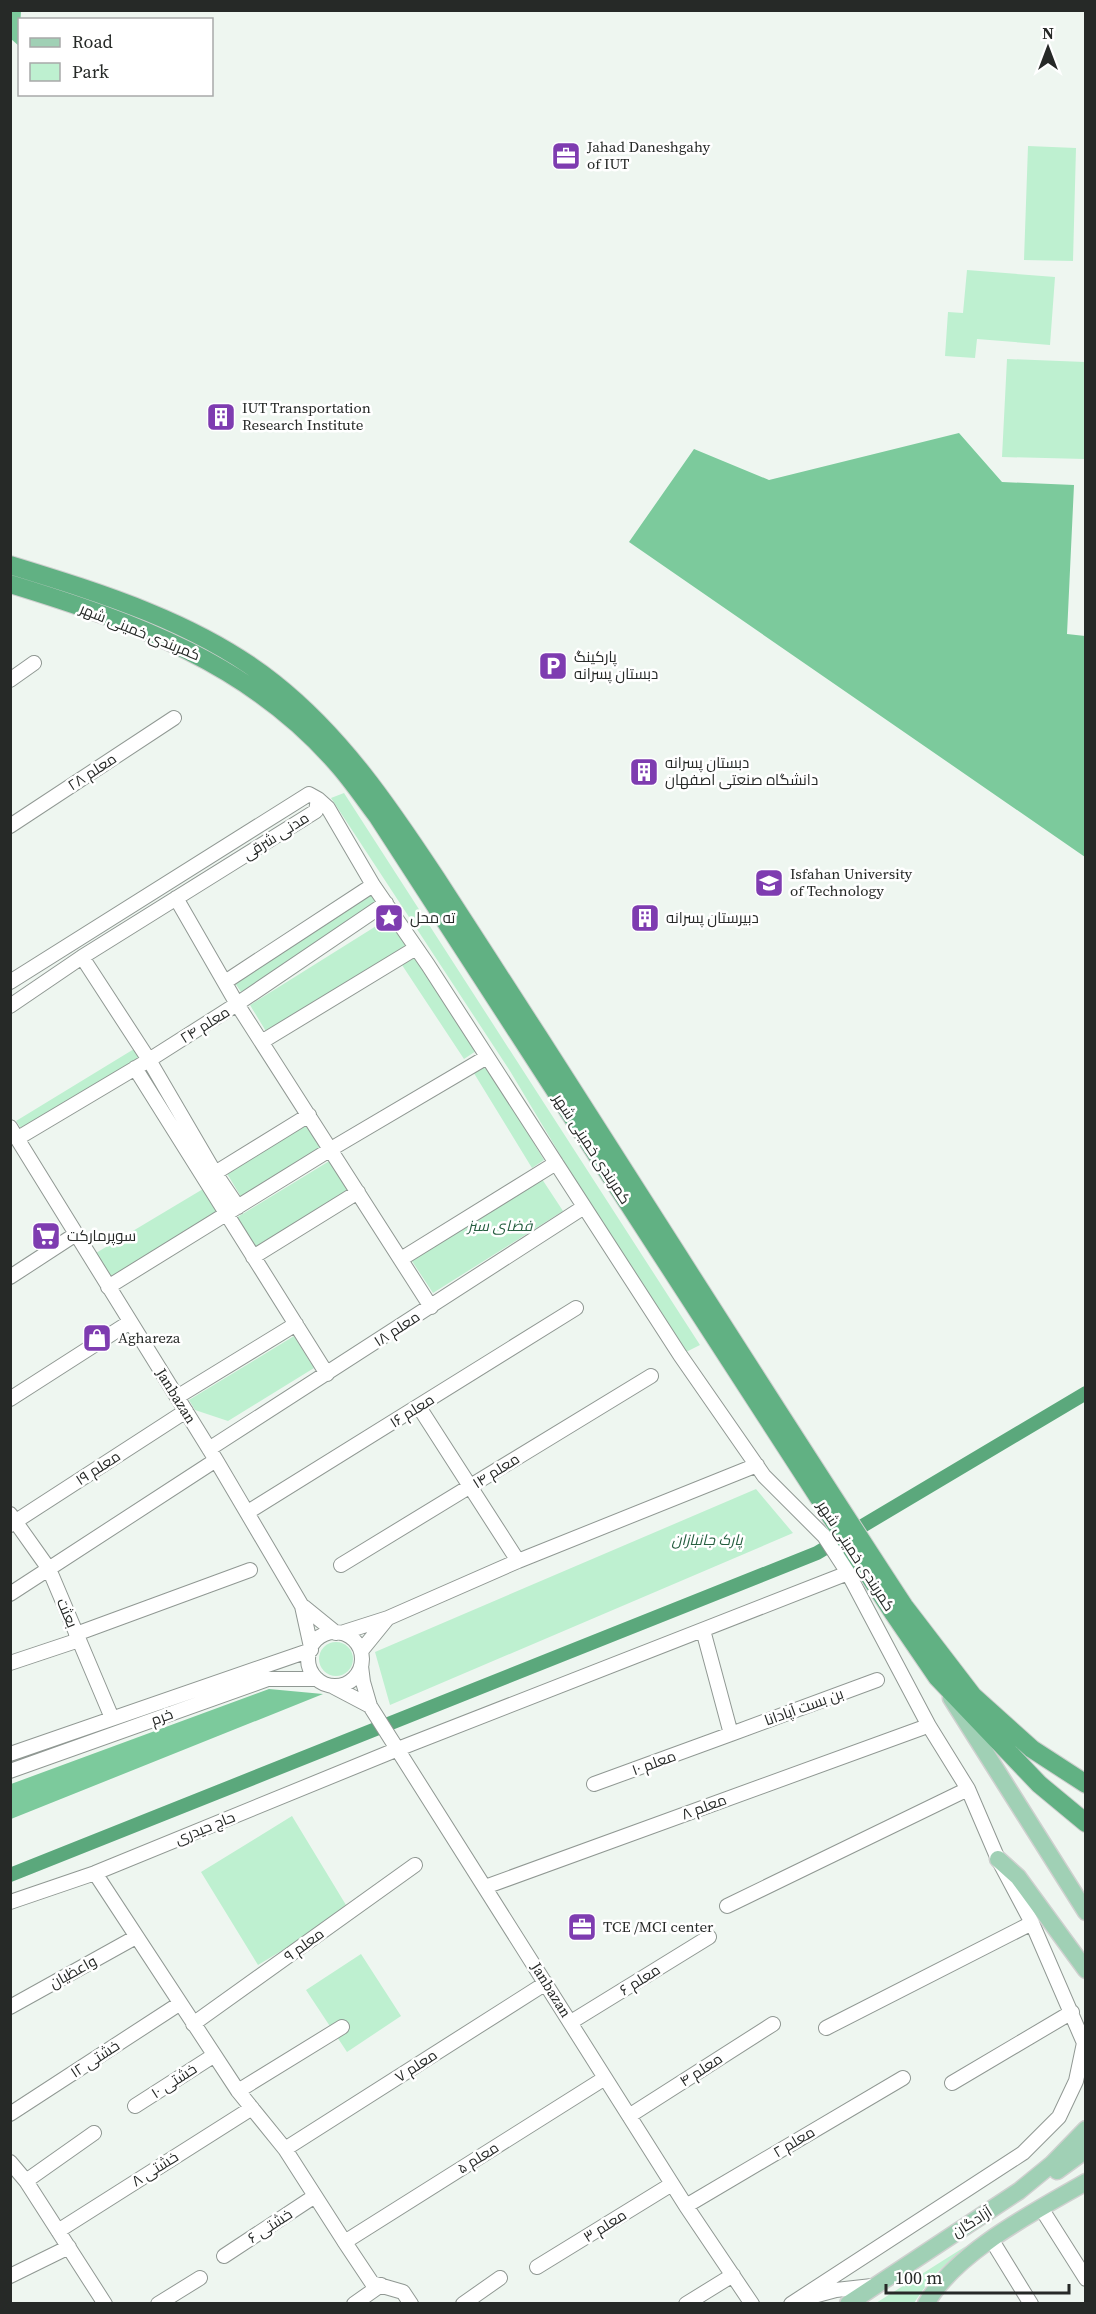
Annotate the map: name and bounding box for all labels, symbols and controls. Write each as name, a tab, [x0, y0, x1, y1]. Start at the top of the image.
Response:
legend	[18, 18, 213, 96]
north arrow	[1018, 18, 1078, 78]
text: N	[1042, 22, 1054, 44]
text: Road	[72, 29, 113, 54]
text: Park	[72, 59, 109, 84]
place label: Jahad Daneshgahy of IUT	[586, 136, 711, 174]
office icon: Jahad Daneshgahy of IUT	[550, 140, 582, 172]
place label: IUT Transportation Research Institute	[242, 397, 371, 435]
building icon: IUT Transportation Research Institute	[205, 401, 237, 433]
street label: کمربندی خمینی شهر	[76, 597, 204, 665]
place label: پارکینگ دبستان پسرانه	[574, 646, 658, 684]
parking icon: پارکینگ دبستان پسرانه	[537, 650, 569, 682]
street label: معلم ۲۸	[63, 748, 120, 795]
place label: دبستان پسرانه دانشگاه صنعتی اصفهان	[665, 752, 818, 790]
building icon: دبستان پسرانه دانشگاه صنعتی اصفهان	[628, 756, 660, 788]
street label: مدنی شرقی	[239, 807, 313, 864]
place label: Isfahan University of Technology	[790, 863, 913, 901]
school or university icon: Isfahan University of Technology	[753, 867, 785, 899]
place icon: ته محل	[373, 902, 405, 934]
building icon: دبیرستان پسرانه	[629, 902, 661, 934]
place label: ته محل	[410, 907, 455, 928]
place label: دبیرستان پسرانه	[666, 907, 759, 928]
street label: معلم ۲۴	[176, 1001, 234, 1048]
street label: کمربندی خمینی شهر	[548, 1088, 636, 1208]
park label: فضای سبز	[466, 1215, 533, 1236]
supermarket icon: سوپرمارکت	[30, 1220, 62, 1252]
place label: سوپرمارکت	[67, 1225, 136, 1246]
street label: معلم ۱۸	[370, 1306, 424, 1351]
shop icon: Aghareza	[81, 1322, 113, 1354]
place label: Aghareza	[118, 1327, 181, 1348]
street label: Janbazan	[151, 1363, 202, 1427]
street label: معلم ۱۶	[385, 1389, 438, 1432]
street label: معلم ۱۹	[71, 1445, 124, 1490]
street label: معلم ۱۴	[468, 1448, 523, 1493]
street label: کمربندی خمینی شهر	[812, 1495, 900, 1615]
park label: پارک جانبازان	[671, 1529, 744, 1550]
street label: بعثت	[52, 1595, 83, 1631]
street label: بن بست آپادانا	[761, 1682, 846, 1731]
street label: خرم	[148, 1703, 176, 1730]
street label: معلم ۱۰	[629, 1745, 679, 1780]
street label: معلم ۸	[678, 1789, 729, 1824]
street label: حاج حیدری	[172, 1806, 238, 1850]
office icon: TCE /MCI center	[566, 1911, 598, 1943]
place label: TCE /MCI center	[603, 1916, 714, 1937]
street label: معلم ۹	[279, 1923, 328, 1966]
street label: واعظیان	[45, 1950, 100, 1993]
street label: Janbazan	[526, 1957, 577, 2021]
street label: معلم ۶	[615, 1959, 664, 2000]
street label: خشتی ۱۲	[66, 2035, 123, 2082]
street label: معلم ۷	[390, 2044, 441, 2087]
street label: معلم ۴	[675, 2048, 726, 2091]
street label: خشتی ۱۰	[147, 2058, 201, 2103]
street label: معلم ۲	[769, 2121, 818, 2162]
street label: معلم ۵	[453, 2137, 503, 2178]
street label: خشتی ۸	[127, 2146, 182, 2191]
street label: آزادگان	[948, 2201, 996, 2242]
street label: خشتی ۶	[243, 2203, 296, 2248]
street label: معلم ۳	[579, 2204, 630, 2247]
scale bar	[886, 2257, 1069, 2295]
text: 100 m	[895, 2265, 942, 2290]

